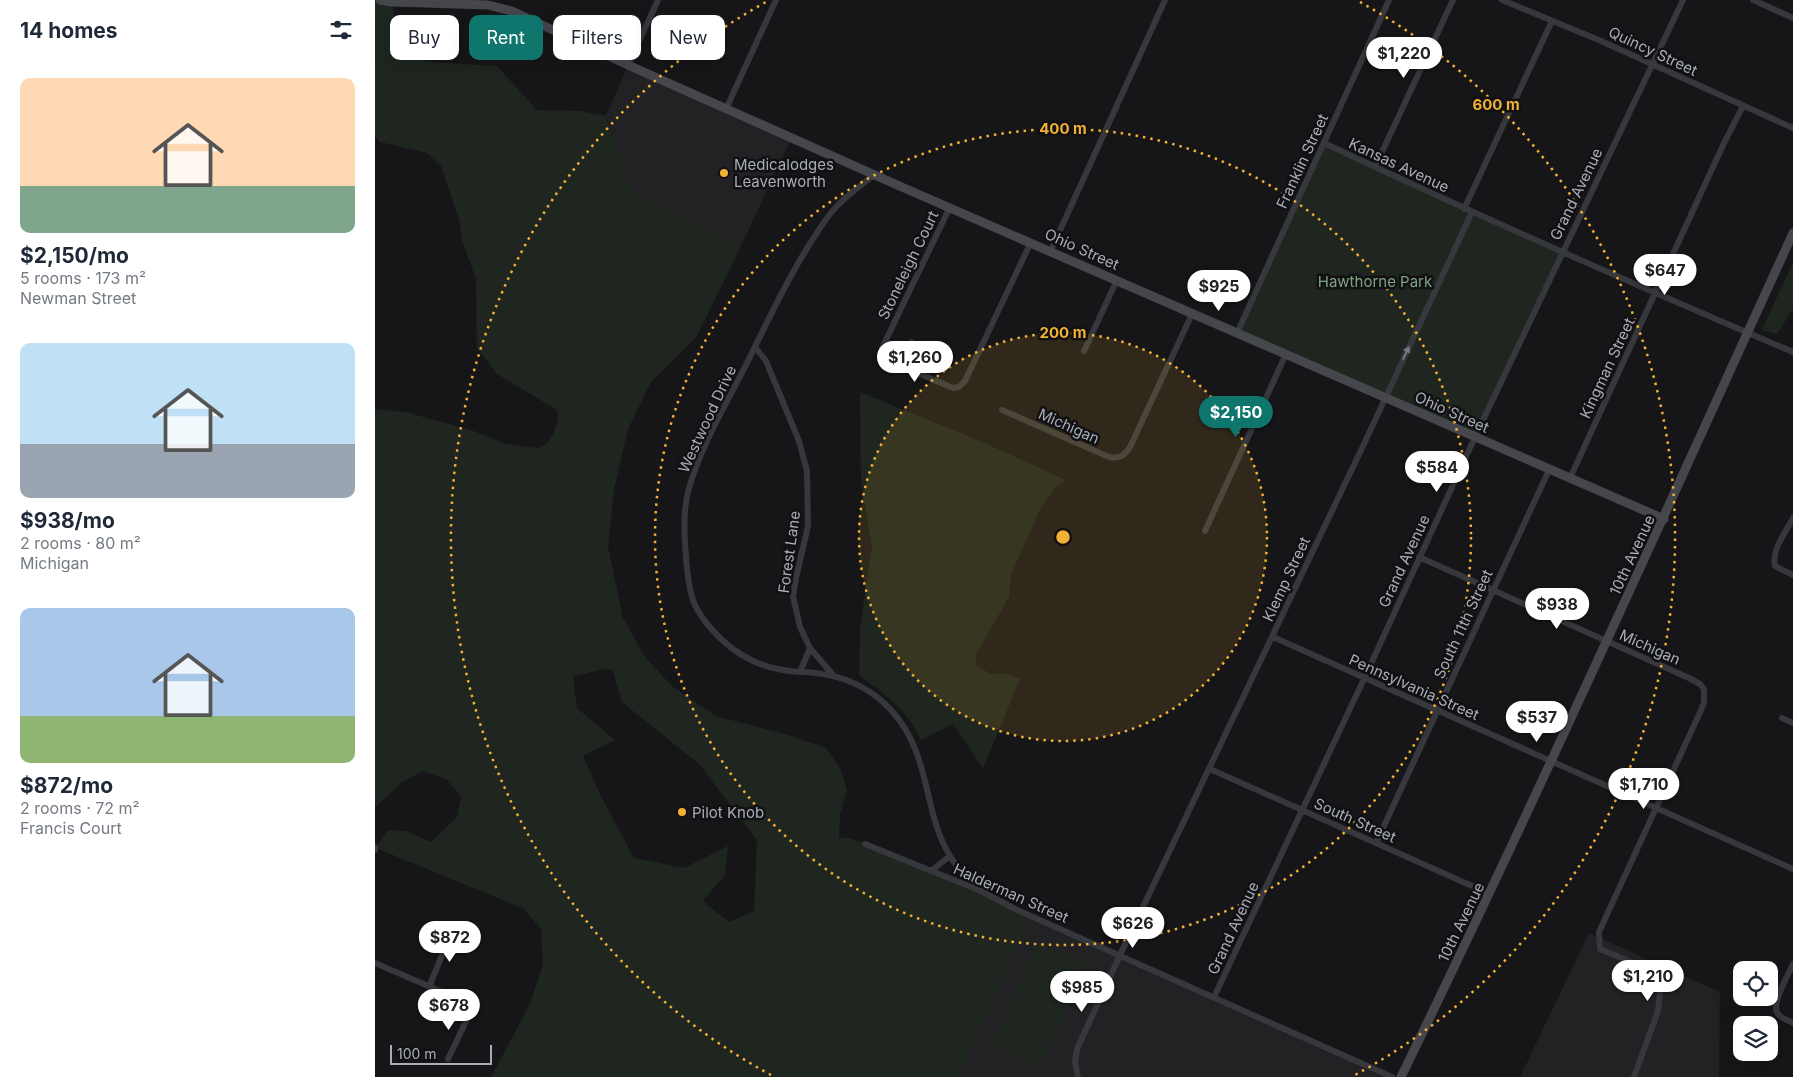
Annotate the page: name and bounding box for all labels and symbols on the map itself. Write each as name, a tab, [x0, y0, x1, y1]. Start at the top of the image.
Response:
street label: Quincy Street	[1605, 22, 1701, 80]
pin: $1,220	[1363, 36, 1445, 79]
text: 600 m	[1472, 95, 1520, 114]
street label: Franklin Street	[1272, 111, 1332, 211]
text: 400 m	[1039, 119, 1087, 138]
street label: Kansas Avenue	[1346, 133, 1452, 197]
street label: Grand Avenue	[1545, 145, 1607, 243]
place label: Medicalodges Leavenworth	[734, 155, 834, 191]
marker: Medicalodges Leavenworth	[718, 167, 730, 179]
street label: Stoneleigh Court	[873, 207, 943, 323]
street label: Ohio Street	[1042, 224, 1122, 274]
pin: $647	[1635, 254, 1695, 296]
pin: $925	[1189, 270, 1249, 312]
park label: Hawthorne Park	[1318, 272, 1433, 291]
street label: Kingman Street	[1575, 315, 1639, 421]
text: 200 m	[1040, 323, 1086, 342]
pin: $1,260	[874, 340, 956, 383]
one-way arrow	[1402, 346, 1410, 360]
street label: Westwood Drive	[674, 362, 740, 476]
street label: Ohio Street	[1412, 387, 1492, 437]
pin: $2,150	[1195, 396, 1277, 438]
street label: Michigan	[1036, 404, 1102, 448]
pin: $584	[1407, 450, 1467, 493]
street label: Forest Lane	[774, 510, 804, 594]
street label: Grand Avenue	[1374, 512, 1434, 610]
street label: 10th Avenue	[1605, 512, 1659, 598]
centre of rings	[1054, 528, 1072, 546]
street label: Klemp Street	[1258, 534, 1314, 624]
street label: South 11th Street	[1429, 566, 1497, 682]
pin: $938	[1527, 588, 1587, 630]
street label: Michigan	[1617, 625, 1683, 669]
street label: Pennsylvania Street	[1346, 650, 1482, 724]
pin: $537	[1507, 700, 1567, 743]
pin: $1,710	[1603, 768, 1685, 810]
street label: South Street	[1311, 793, 1399, 847]
place label: Pilot Knob	[692, 803, 764, 822]
marker: Pilot Knob	[676, 806, 688, 818]
street label: Halderman Street	[951, 859, 1072, 927]
street label: Grand Avenue	[1203, 879, 1263, 977]
street label: 10th Avenue	[1434, 879, 1488, 965]
pin: $626	[1103, 906, 1163, 949]
pin: $872	[420, 920, 480, 963]
pin: $1,210	[1607, 960, 1689, 1002]
pin: $985	[1052, 970, 1112, 1013]
pin: $678	[419, 988, 479, 1031]
scale bar	[390, 1042, 493, 1065]

